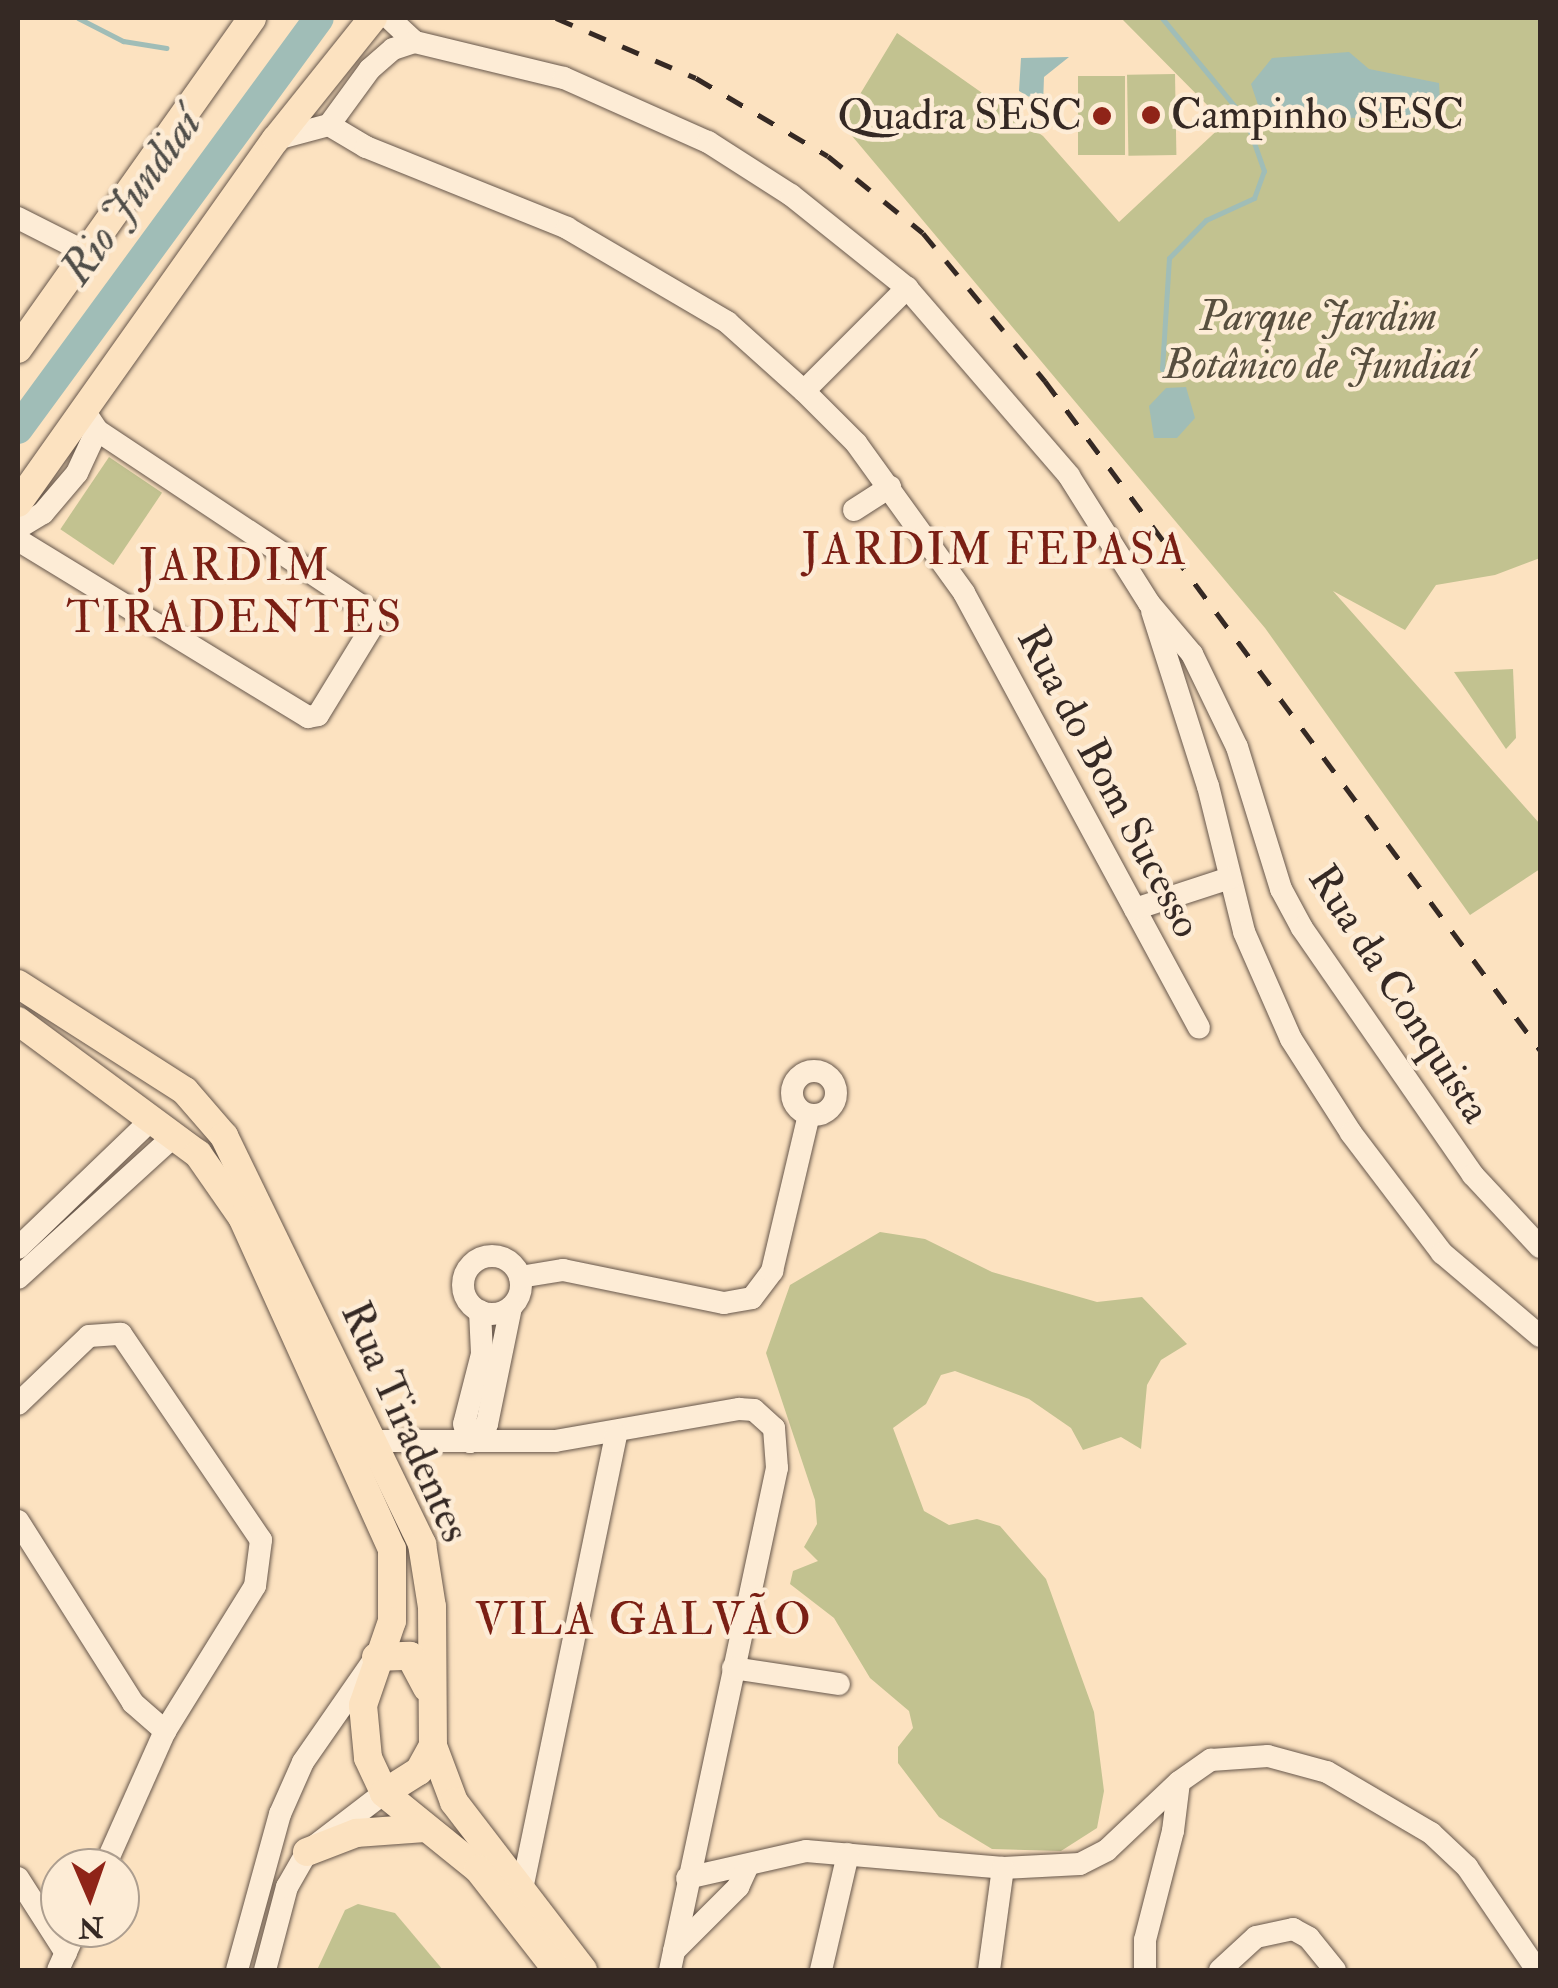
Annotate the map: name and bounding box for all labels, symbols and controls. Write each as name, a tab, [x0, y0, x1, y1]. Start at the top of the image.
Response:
place label: Campinho SESC	[1171, 90, 1464, 140]
place label: Quadra SESC	[837, 91, 1082, 141]
water label: Rio Jundiaí	[50, 99, 214, 295]
marker: Campinho SESC	[1140, 104, 1162, 126]
marker: Quadra SESC	[1091, 105, 1113, 127]
park label: Parque Jardim Botânico de Jundiaí	[1164, 292, 1472, 390]
district label: JARDIM FEPASA	[802, 524, 1188, 578]
district label: JARDIM TIRADENTES	[66, 540, 404, 646]
street label: Rua do Bom Sucesso	[1006, 618, 1212, 946]
street label: Rua da Conquista	[1297, 856, 1501, 1132]
street label: Rua Tiradentes	[330, 1294, 480, 1550]
district label: VILA GALVÃO	[475, 1594, 813, 1648]
north arrow	[40, 1848, 140, 1948]
text: N	[78, 1909, 104, 1944]

